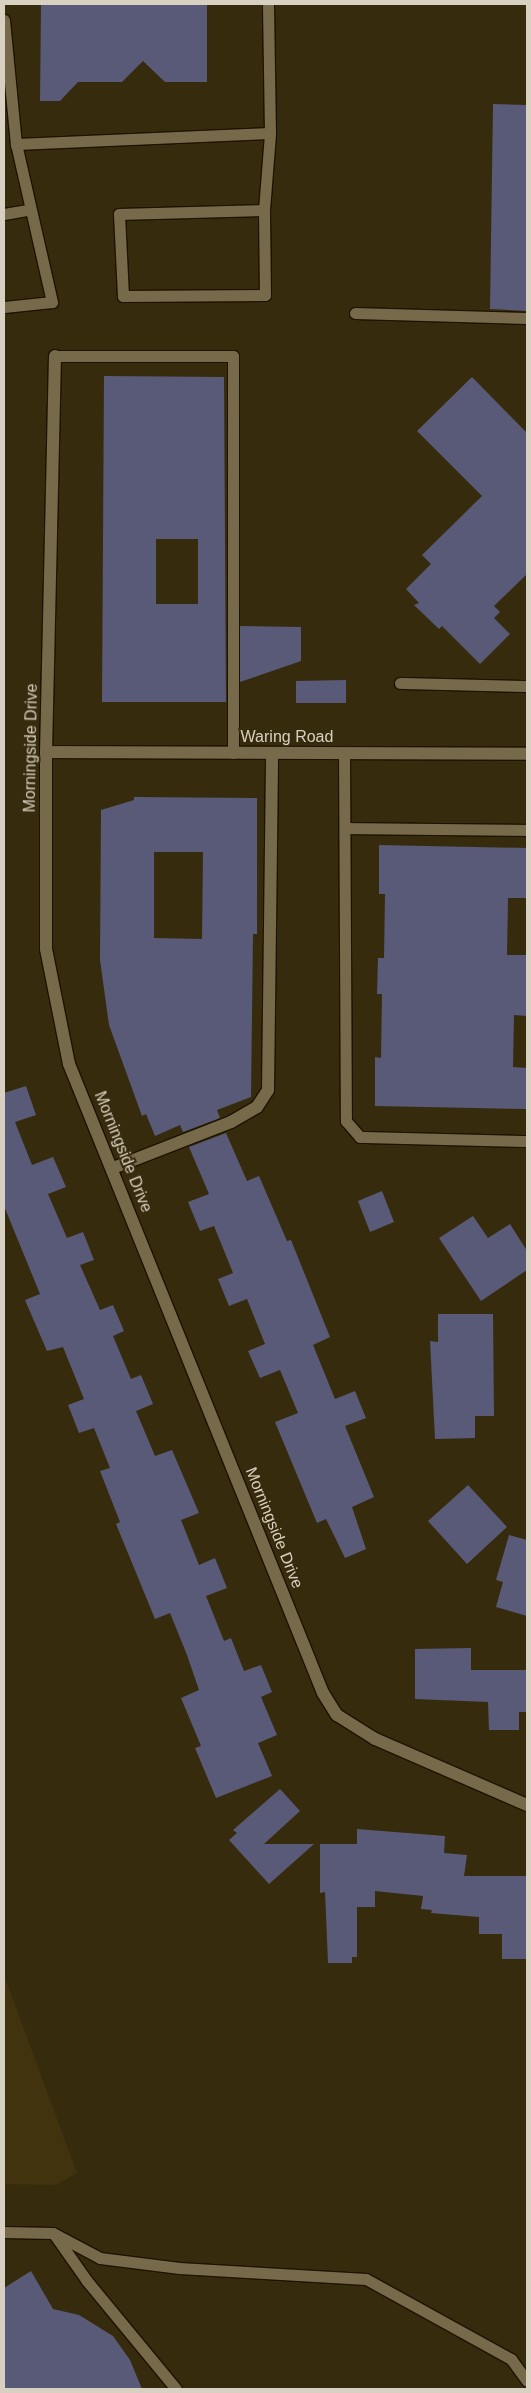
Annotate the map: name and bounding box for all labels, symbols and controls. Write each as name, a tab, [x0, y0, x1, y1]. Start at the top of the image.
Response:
street label: Morningside Drive	[20, 683, 42, 813]
street label: Waring Road	[241, 727, 333, 747]
street label: Morningside Drive	[90, 1089, 156, 1215]
street label: Morningside Drive	[241, 1465, 307, 1591]

